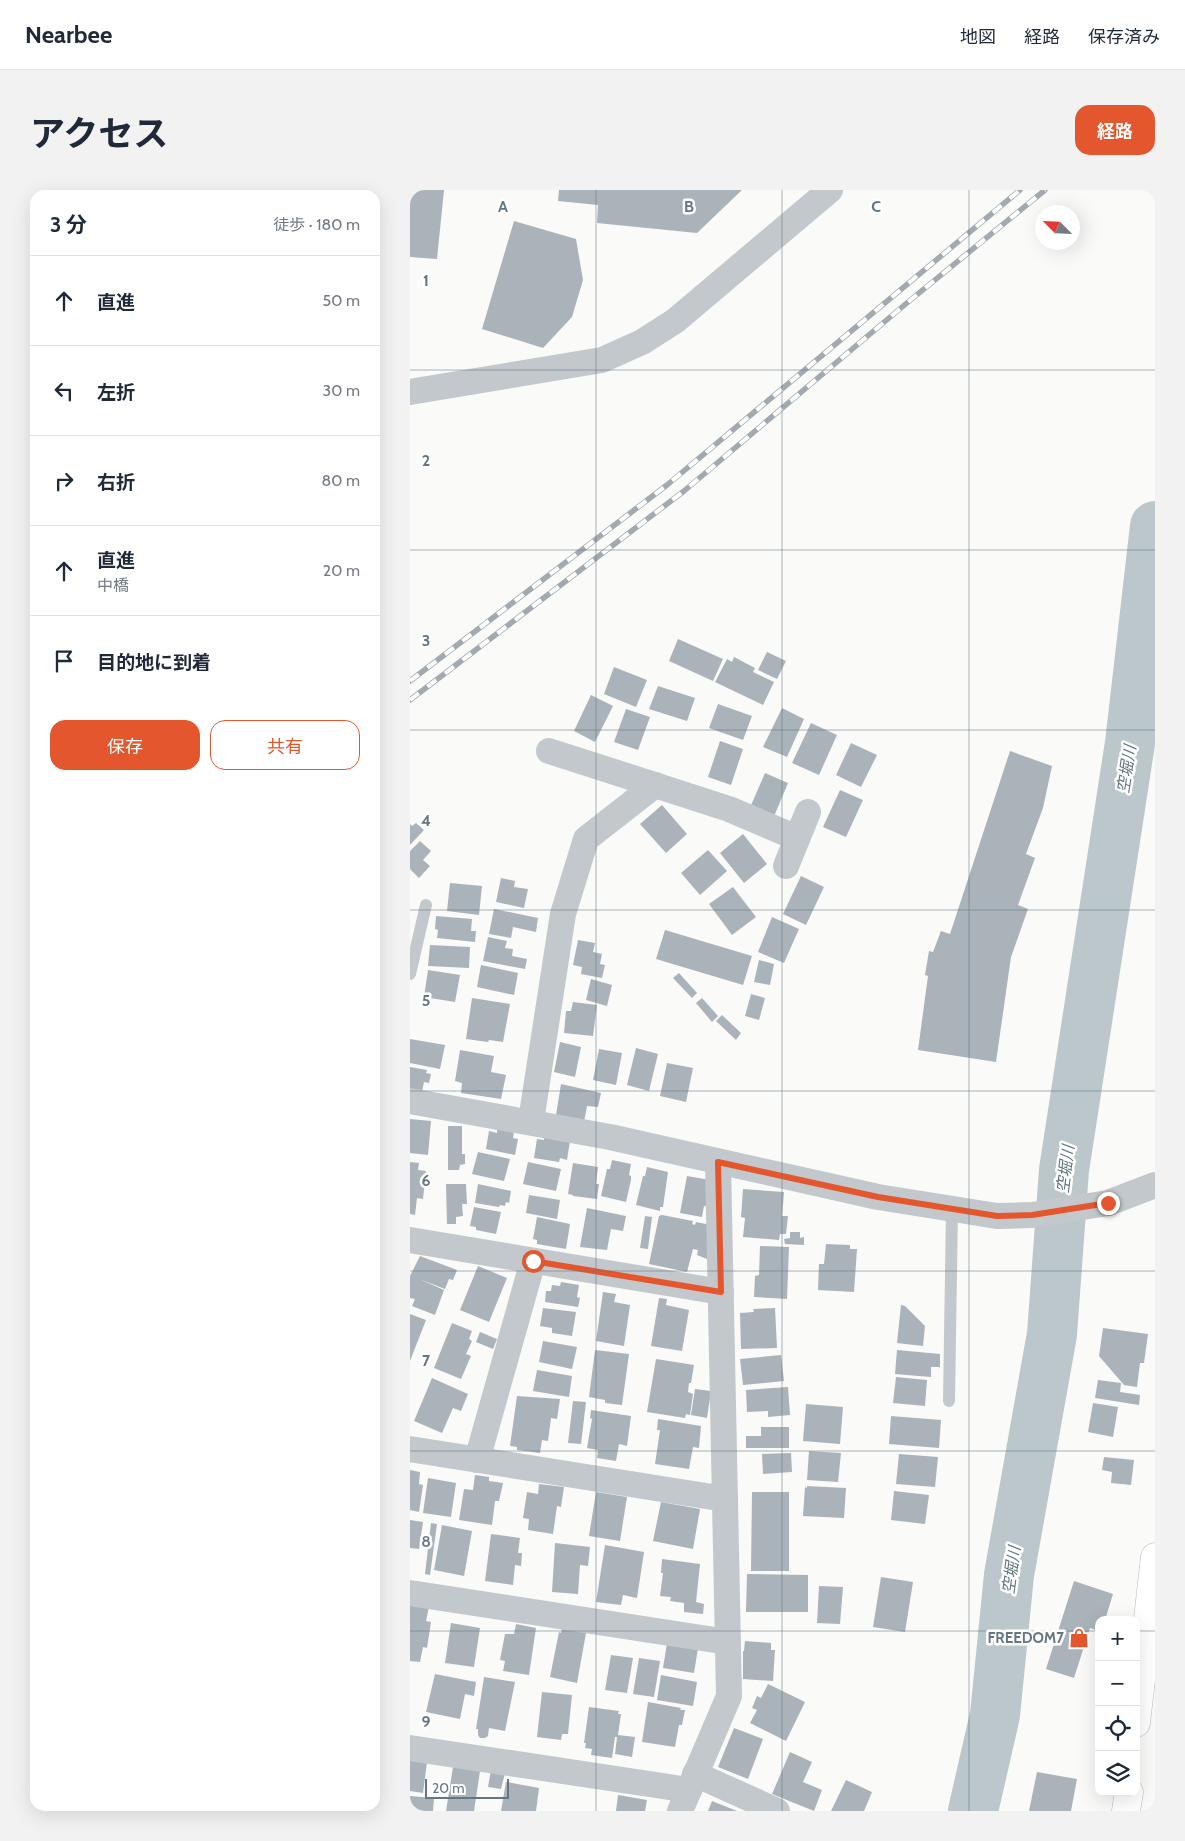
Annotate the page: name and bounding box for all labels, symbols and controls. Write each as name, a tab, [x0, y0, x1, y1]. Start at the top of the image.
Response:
text: Nearbee	[25, 20, 112, 49]
text: 地図	[960, 26, 996, 48]
text: 経路	[1024, 26, 1060, 48]
text: 保存済み	[1088, 26, 1160, 48]
button: 経路	[1075, 105, 1155, 155]
text: アクセス	[30, 112, 168, 155]
text: A	[498, 197, 508, 216]
text: B	[684, 197, 694, 216]
text: C	[871, 197, 881, 216]
north arrow	[1035, 205, 1080, 250]
text: 3 分	[50, 212, 87, 237]
text: 徒歩 · 180 m	[273, 215, 360, 234]
text: 1	[423, 271, 429, 290]
icon: ahead	[50, 287, 78, 315]
text: 直進	[97, 291, 135, 314]
text: 50 m	[323, 291, 360, 310]
icon: left	[50, 377, 78, 405]
text: 左折	[97, 381, 135, 404]
text: 30 m	[323, 381, 360, 400]
text: 2	[422, 451, 430, 470]
icon: right	[50, 467, 78, 495]
text: 右折	[97, 471, 135, 494]
text: 80 m	[322, 471, 360, 490]
text: 直進	[97, 549, 135, 572]
icon: ahead	[50, 557, 78, 585]
text: 20 m	[323, 561, 360, 580]
text: 中橋	[97, 576, 129, 595]
text: 3	[422, 631, 430, 650]
icon: arrive	[50, 647, 78, 675]
text: 目的地に到着	[97, 651, 211, 674]
button: 保存	[50, 720, 200, 770]
button: 共有	[210, 720, 360, 770]
water label: 空堀川	[1113, 742, 1140, 794]
text: 4	[421, 811, 431, 830]
text: 5	[422, 991, 430, 1010]
water label: 空堀川	[1053, 1142, 1078, 1194]
text: 6	[422, 1171, 431, 1190]
route end	[1097, 1192, 1120, 1215]
route start	[522, 1250, 545, 1273]
text: 7	[422, 1351, 431, 1370]
text: 8	[421, 1532, 431, 1551]
water label: 空堀川	[999, 1543, 1025, 1595]
map controls	[1095, 1616, 1140, 1796]
button: +	[1095, 1616, 1140, 1661]
shop icon: FREEDOM7	[1068, 1627, 1090, 1649]
place label: FREEDOM7	[987, 1629, 1064, 1647]
button: −	[1095, 1661, 1140, 1706]
button: locate	[1095, 1706, 1140, 1751]
text: 9	[422, 1712, 431, 1731]
button: layers	[1095, 1751, 1140, 1796]
scale bar	[425, 1776, 509, 1799]
text: 20 m	[432, 1779, 465, 1797]

